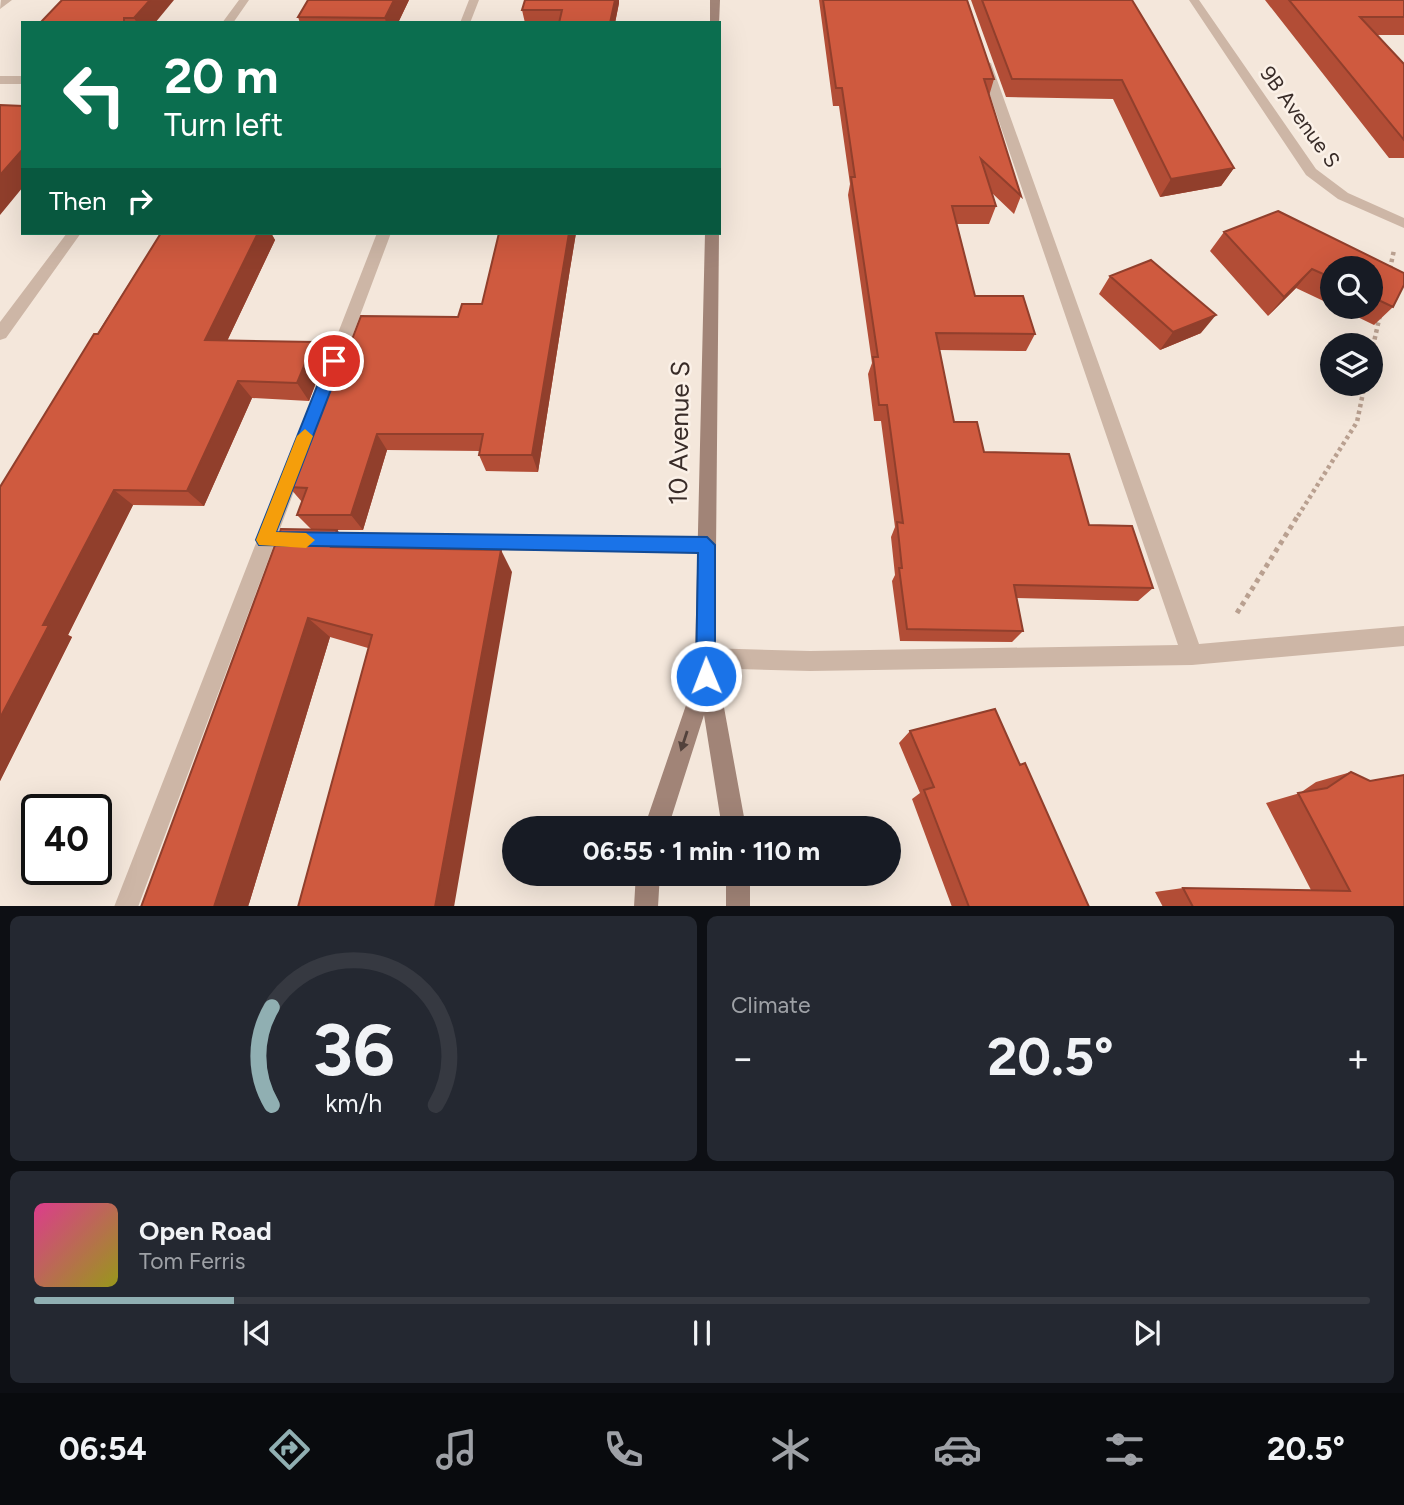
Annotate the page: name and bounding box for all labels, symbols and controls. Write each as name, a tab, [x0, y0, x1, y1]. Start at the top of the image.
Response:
text: 20 m	[164, 46, 279, 105]
icon: left	[49, 49, 140, 140]
street label: 9B Avenue S	[1255, 61, 1345, 172]
text: Turn left	[164, 106, 283, 144]
icon: right	[121, 182, 159, 220]
text: Then	[49, 185, 107, 217]
map controls	[1320, 256, 1383, 396]
button: search	[1320, 256, 1383, 319]
pin	[304, 331, 364, 391]
button: layers	[1320, 333, 1383, 396]
icon: arrive	[315, 342, 353, 380]
street label: 10 Avenue S	[662, 361, 696, 505]
position arrow	[669, 639, 743, 713]
one-way arrow	[679, 730, 689, 751]
speed limit sign: 40	[21, 794, 112, 885]
text: 06:55 · 1 min · 110 m	[583, 835, 820, 867]
text: Climate	[731, 991, 810, 1019]
text: 36	[312, 1006, 395, 1093]
text: 20.5°	[987, 1026, 1114, 1088]
text: −	[731, 1035, 755, 1081]
text: +	[1346, 1035, 1370, 1081]
text: km/h	[325, 1087, 382, 1117]
text: Open Road	[139, 1215, 272, 1247]
text: Tom Ferris	[139, 1247, 245, 1275]
icon: previous	[238, 1314, 276, 1352]
icon: pause	[683, 1314, 721, 1352]
icon: next	[1128, 1314, 1166, 1352]
icon: directions	[265, 1425, 314, 1474]
icon: music	[432, 1425, 481, 1474]
icon: phone	[599, 1425, 648, 1474]
icon: climate	[766, 1425, 815, 1474]
icon: car	[933, 1425, 982, 1474]
icon: filters	[1100, 1425, 1149, 1474]
text: 06:54	[59, 1430, 147, 1468]
text: 20.5°	[1267, 1430, 1345, 1468]

